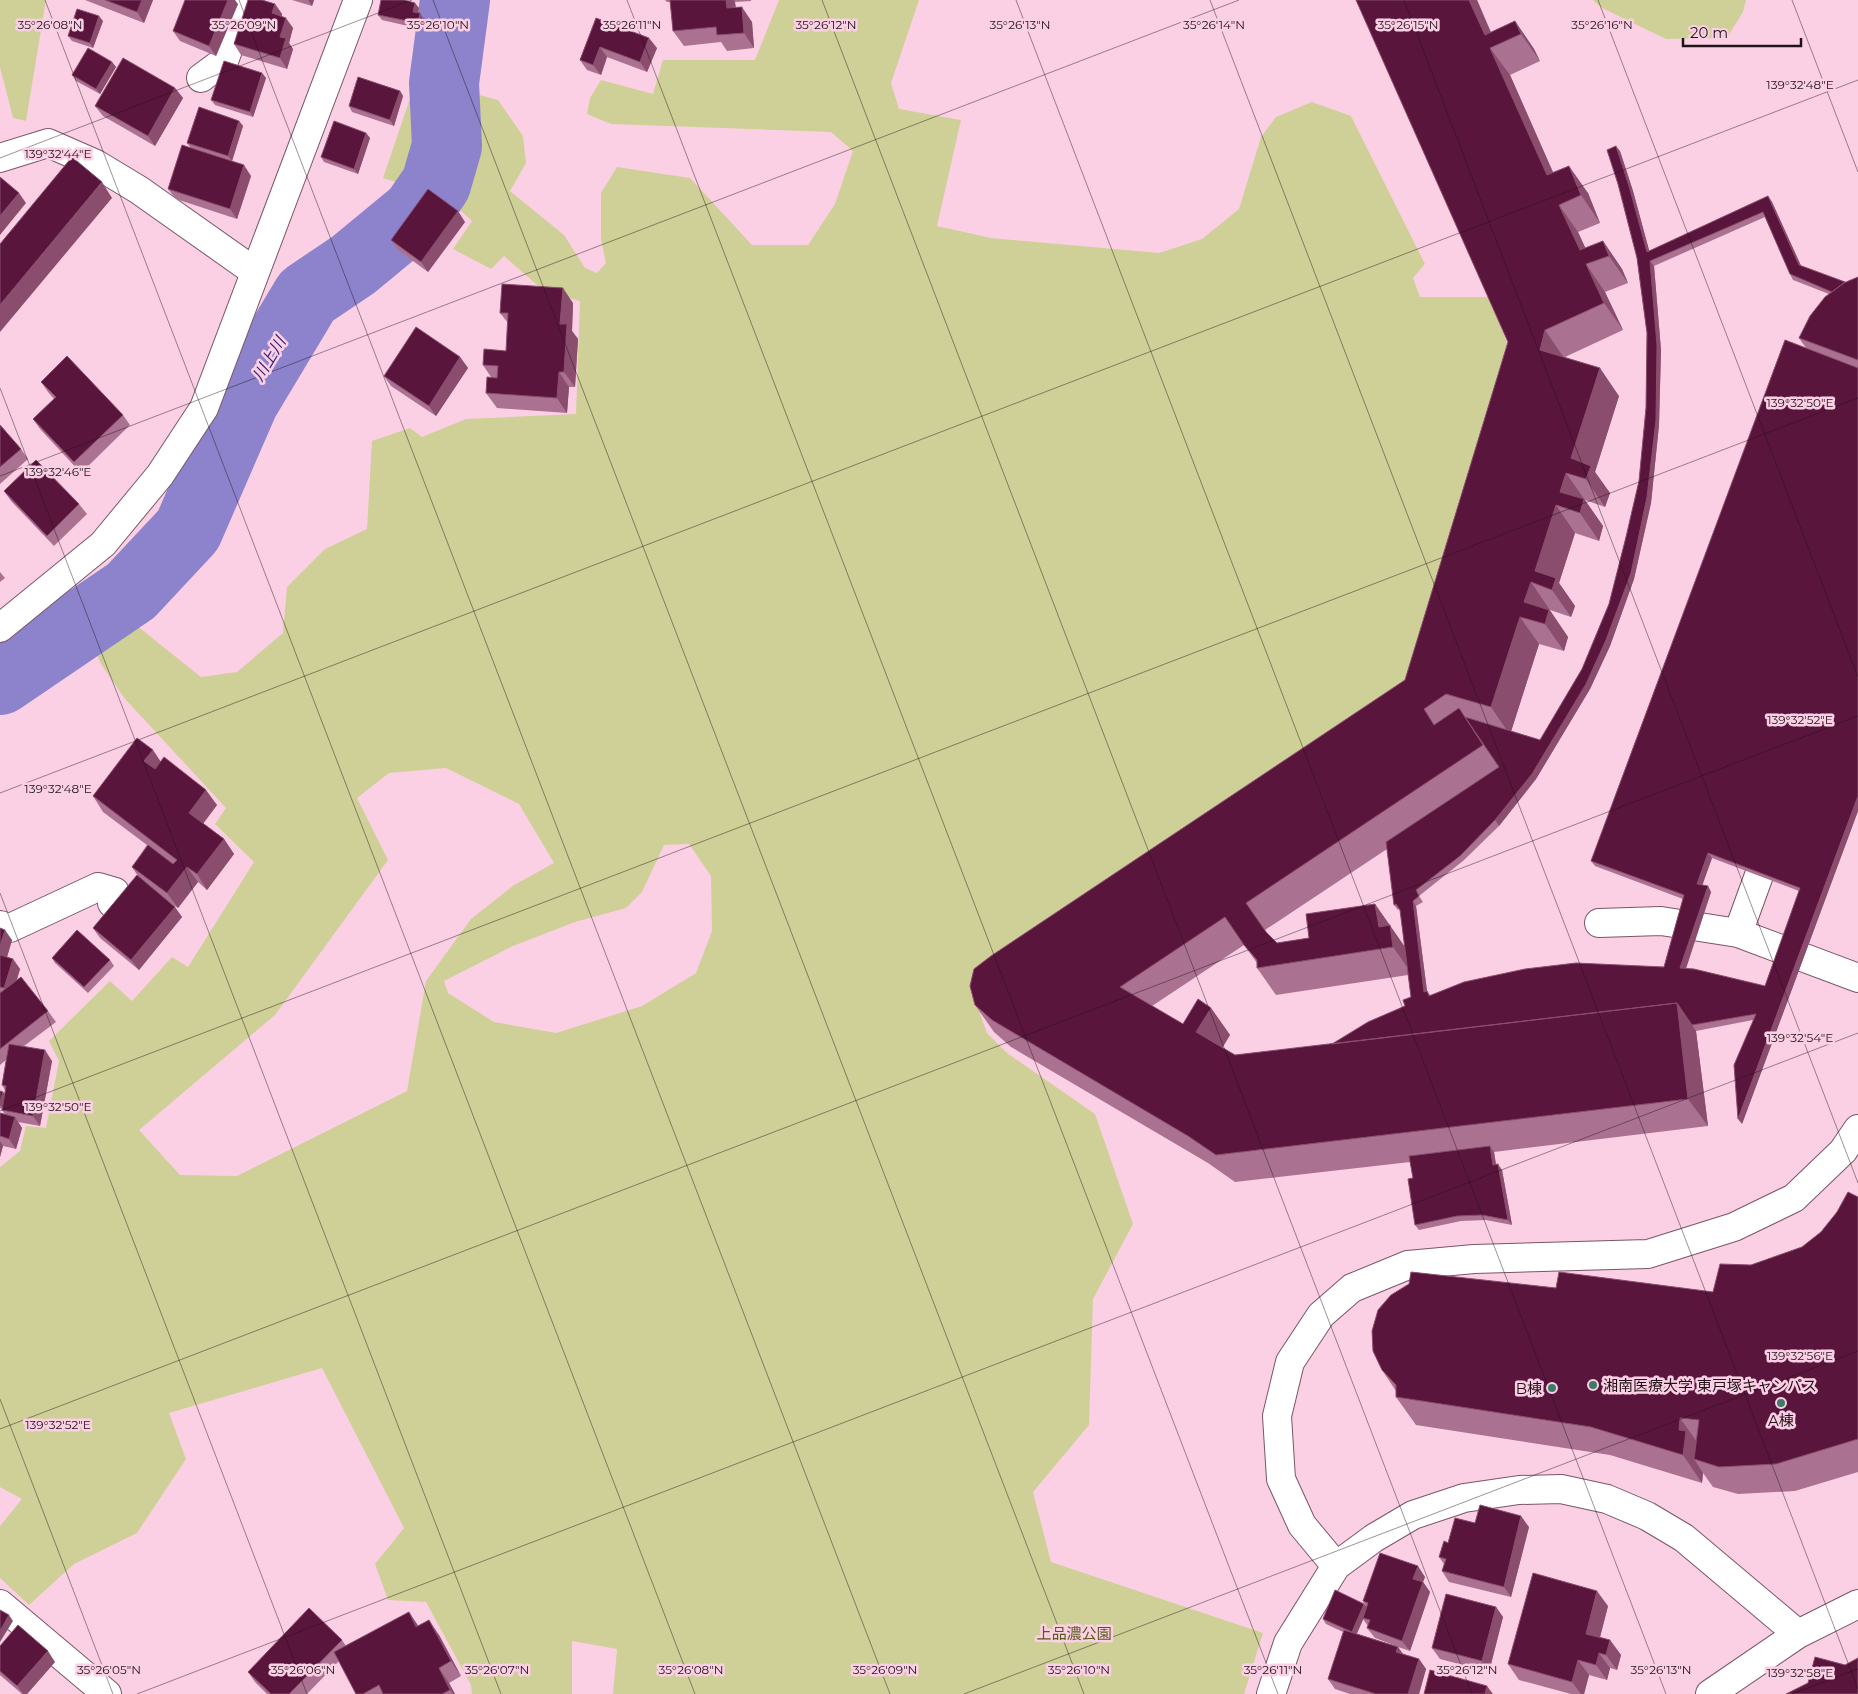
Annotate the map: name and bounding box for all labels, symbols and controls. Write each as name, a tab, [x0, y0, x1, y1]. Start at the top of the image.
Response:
scale bar	[1683, 15, 1800, 47]
text: 35°26'08"N	[17, 17, 83, 32]
text: 35°26'09"N	[212, 17, 276, 32]
text: 35°26'10"N	[407, 17, 469, 32]
text: 35°26'11"N	[603, 17, 661, 32]
text: 35°26'12"N	[795, 17, 857, 32]
text: 35°26'13"N	[990, 17, 1050, 32]
text: 35°26'14"N	[1183, 17, 1245, 32]
text: 35°26'15"N	[1377, 17, 1439, 32]
text: 35°26'16"N	[1571, 17, 1633, 32]
text: 20 m	[1690, 23, 1728, 42]
text: 139°32'48"E	[1766, 77, 1834, 92]
text: 139°32'44"E	[24, 146, 92, 161]
water label: 川上川	[248, 332, 291, 384]
text: 139°32'50"E	[1766, 395, 1834, 410]
text: 139°32'46"E	[25, 464, 91, 479]
text: 139°32'52"E	[1767, 712, 1833, 727]
text: 139°32'48"E	[24, 781, 92, 796]
text: 139°32'54"E	[1767, 1030, 1833, 1045]
text: 139°32'50"E	[24, 1099, 92, 1114]
text: 139°32'56"E	[1767, 1348, 1833, 1363]
place label: 湘南医療大学 東戸塚キャンパス	[1603, 1376, 1817, 1395]
place label: B棟	[1516, 1379, 1542, 1398]
marker: 湘南医療大学 東戸塚キャンパス	[1587, 1379, 1599, 1391]
marker: B棟	[1546, 1382, 1558, 1394]
marker: A棟	[1775, 1397, 1787, 1409]
place label: A棟	[1768, 1411, 1794, 1430]
text: 139°32'52"E	[25, 1417, 91, 1432]
park label: 上品濃公園	[1036, 1624, 1112, 1643]
text: 35°26'05"N	[77, 1662, 141, 1677]
text: 35°26'06"N	[271, 1662, 335, 1677]
text: 35°26'07"N	[465, 1662, 529, 1677]
text: 35°26'08"N	[658, 1662, 724, 1677]
text: 35°26'09"N	[853, 1662, 917, 1677]
text: 35°26'10"N	[1048, 1662, 1110, 1677]
text: 35°26'11"N	[1244, 1662, 1302, 1677]
text: 35°26'12"N	[1436, 1662, 1498, 1677]
text: 35°26'13"N	[1631, 1662, 1691, 1677]
text: 139°32'58"E	[1767, 1665, 1833, 1680]

